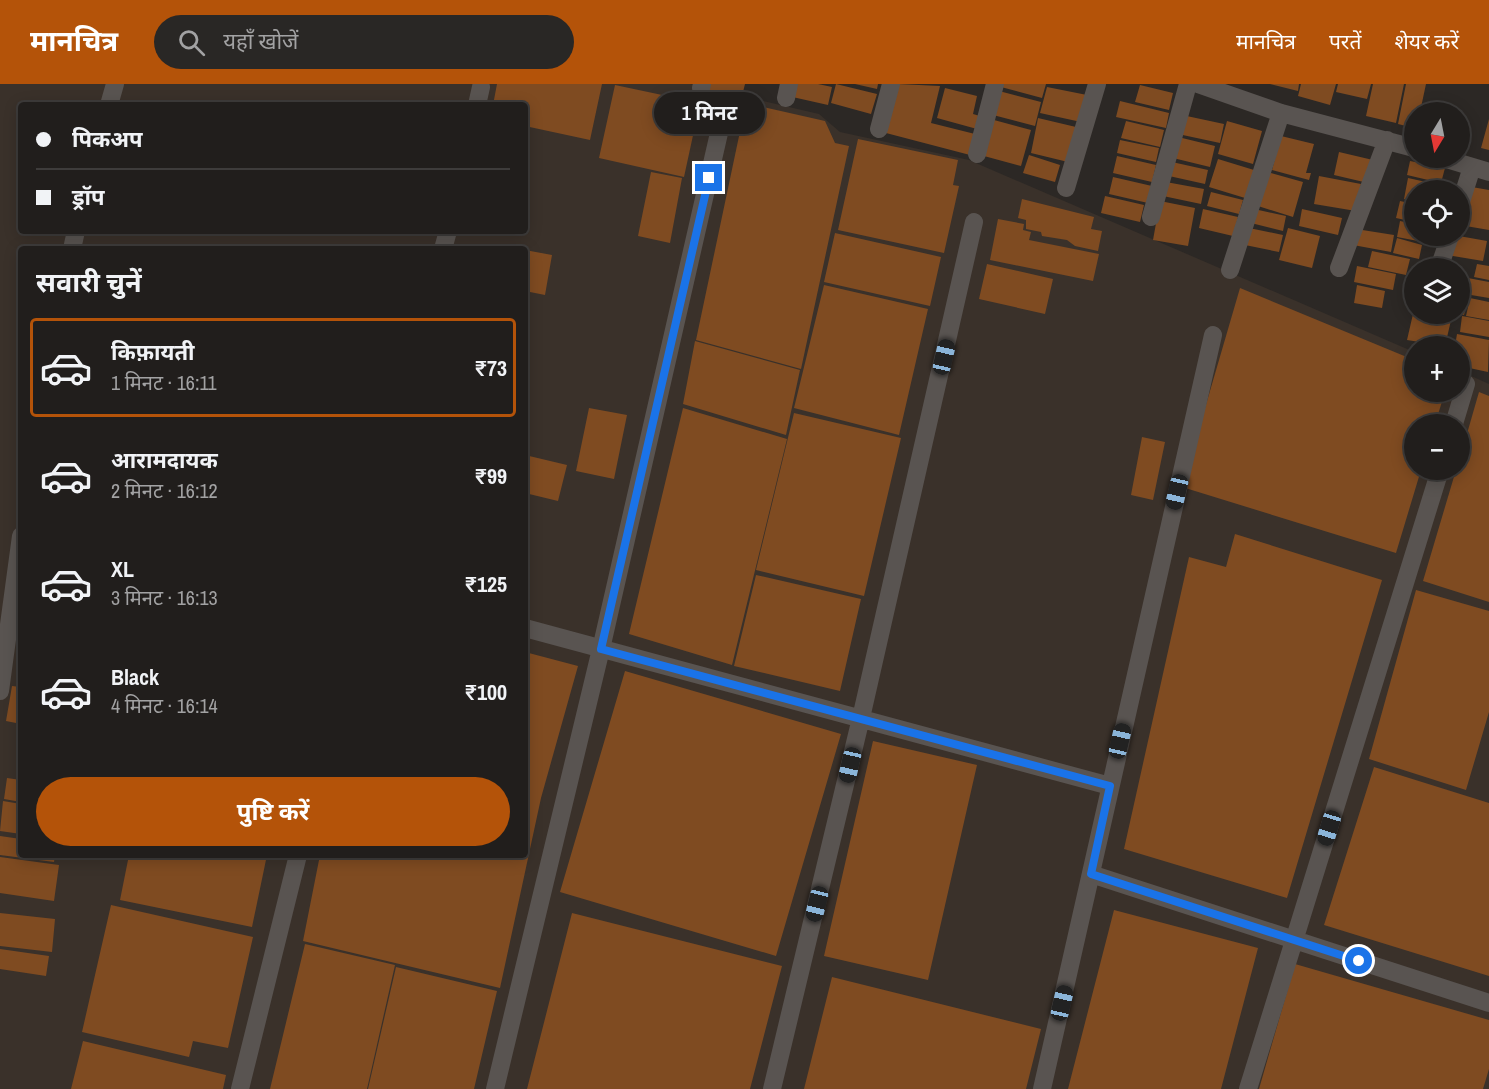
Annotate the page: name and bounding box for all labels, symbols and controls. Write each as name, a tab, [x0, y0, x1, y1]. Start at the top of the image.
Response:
search box	[154, 15, 574, 69]
text: मानचित्र	[30, 22, 118, 60]
icon: search	[175, 26, 208, 59]
text: यहाँ खोजें	[223, 26, 298, 56]
text: मानचित्र	[1236, 27, 1296, 56]
text: परतें	[1329, 27, 1361, 56]
text: शेयर करें	[1394, 27, 1459, 56]
callout: 1 मिनट	[654, 91, 764, 133]
text: 1 मिनट	[682, 99, 737, 126]
north arrow	[1404, 102, 1470, 168]
map controls	[1404, 102, 1470, 480]
text: पिकअप	[72, 124, 143, 154]
route end	[695, 164, 722, 191]
button: locate	[1404, 180, 1470, 246]
text: ड्रॉप	[72, 182, 105, 212]
button: layers	[1404, 258, 1470, 324]
text: सवारी चुनें	[36, 264, 142, 300]
button: +	[1404, 336, 1470, 402]
text: किफ़ायती	[111, 337, 195, 367]
car	[931, 337, 957, 377]
icon: car	[39, 341, 93, 395]
text: ₹73	[474, 353, 507, 383]
text: 1 मिनट · 16:11	[111, 369, 217, 396]
button: −	[1404, 414, 1470, 480]
text: आरामदायक	[111, 445, 218, 475]
icon: car	[39, 449, 93, 503]
text: ₹99	[474, 461, 507, 491]
car	[1164, 472, 1190, 512]
text: 2 मिनट · 16:12	[111, 477, 218, 504]
text: XL	[111, 554, 134, 584]
icon: car	[39, 557, 93, 611]
text: ₹125	[464, 569, 507, 599]
text: 3 मिनट · 16:13	[111, 584, 218, 611]
text: Black	[111, 662, 159, 692]
icon: car	[39, 665, 93, 719]
text: ₹100	[464, 677, 507, 707]
text: 4 मिनट · 16:14	[111, 692, 218, 719]
car	[1107, 721, 1133, 761]
car	[837, 745, 863, 785]
button: पुष्टि करें	[36, 777, 510, 846]
car	[1315, 808, 1343, 848]
car	[804, 884, 830, 924]
route start	[1345, 947, 1372, 974]
car	[1049, 983, 1075, 1023]

